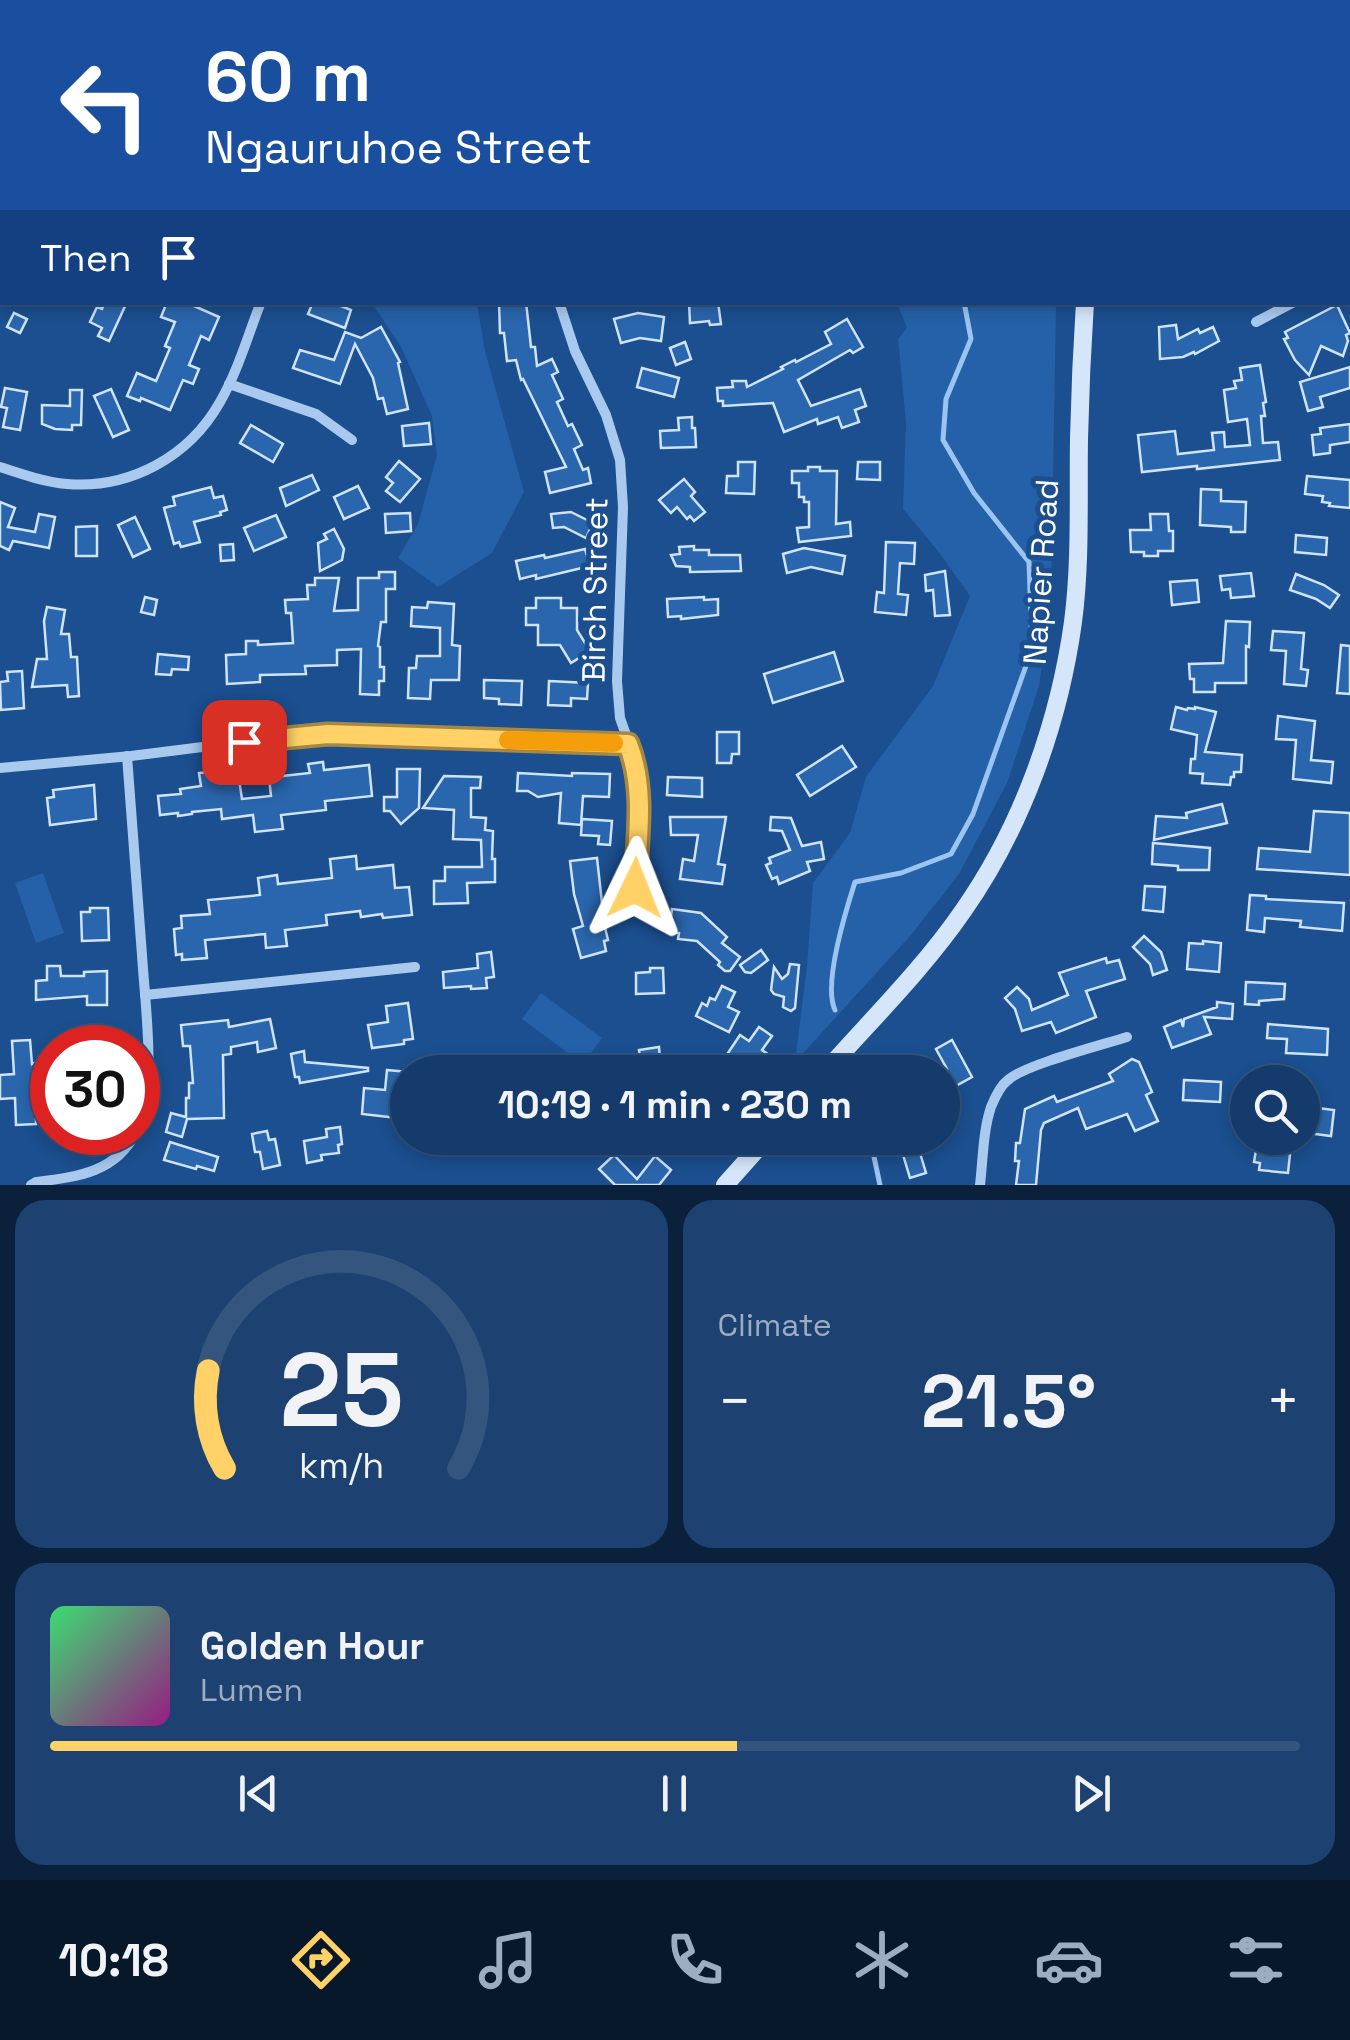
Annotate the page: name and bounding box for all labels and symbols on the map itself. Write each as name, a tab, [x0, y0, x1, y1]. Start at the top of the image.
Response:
street label: Napier Road	[1015, 478, 1067, 666]
street label: Birch Street	[573, 497, 617, 683]
pin	[202, 700, 287, 785]
position arrow	[583, 836, 687, 940]
speed limit sign: 30	[30, 1025, 160, 1155]

